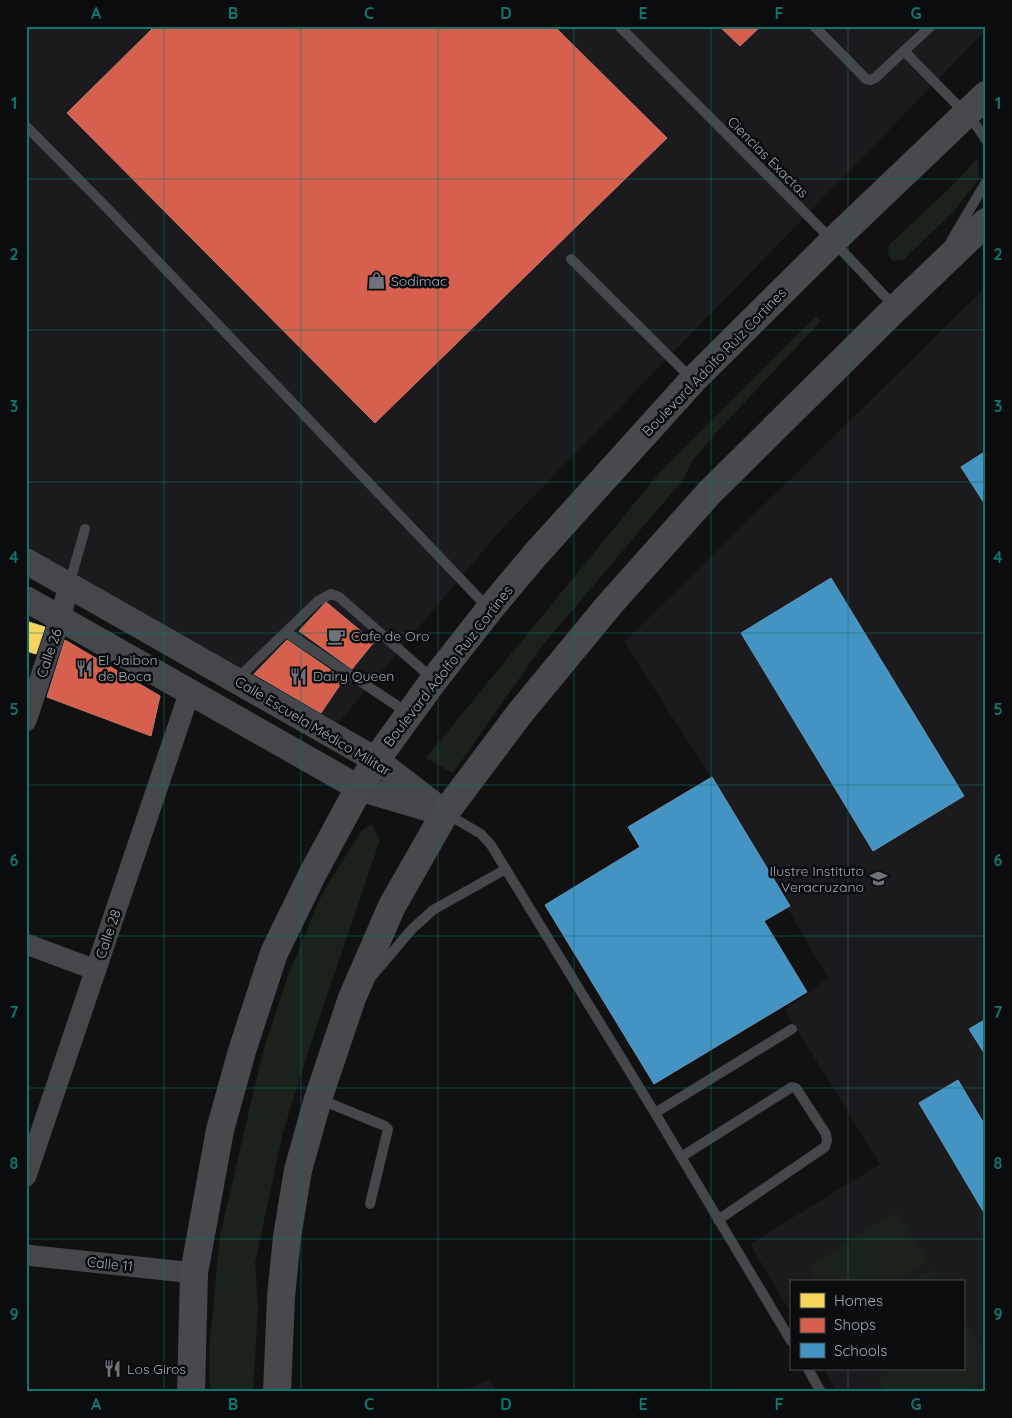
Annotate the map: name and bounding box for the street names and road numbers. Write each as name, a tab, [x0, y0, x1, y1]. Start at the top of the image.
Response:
street label: Ciencias Exactas	[724, 113, 812, 201]
street label: Boulevard Adolfo Ruiz Cortines	[638, 284, 790, 440]
street label: Boulevard Adolfo Ruiz Cortines	[379, 582, 517, 750]
street label: Calle 26	[32, 626, 66, 680]
street label: Calle Escuela Médico Militar	[232, 672, 395, 780]
street label: Calle 28	[91, 907, 125, 961]
street label: Calle 11	[86, 1253, 134, 1275]

